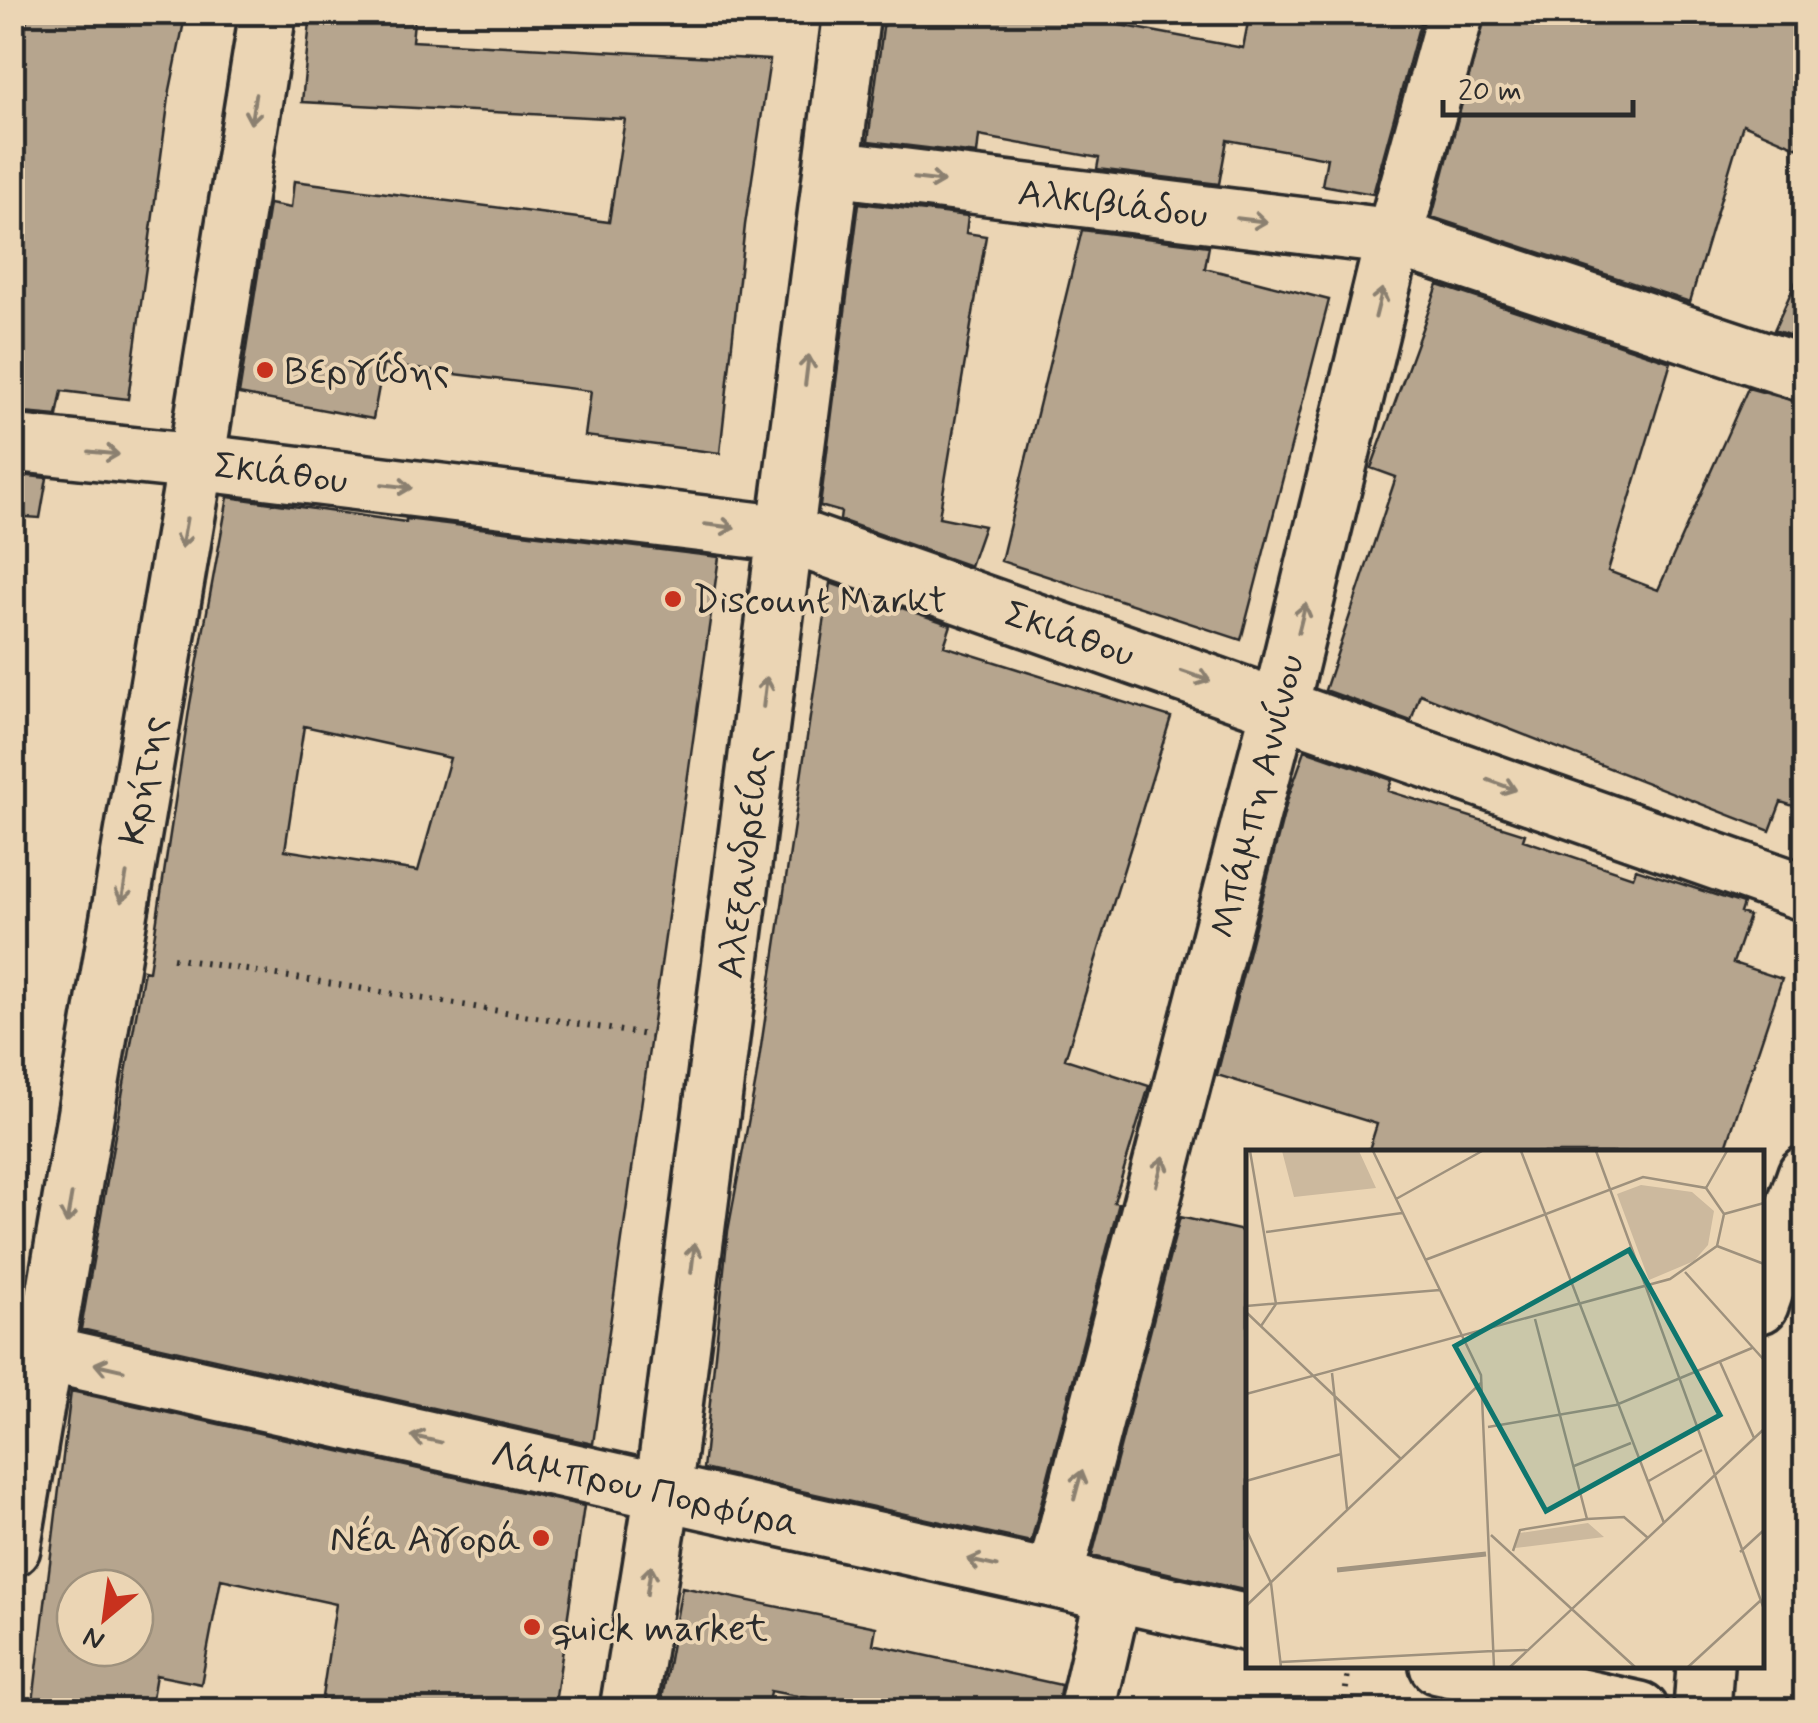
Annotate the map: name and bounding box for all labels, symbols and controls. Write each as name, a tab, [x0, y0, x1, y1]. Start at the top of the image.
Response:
scale bar	[1443, 55, 1633, 117]
text: 20 m	[1458, 72, 1522, 111]
one-way arrow	[243, 92, 262, 125]
street label: Αλκιβιάδου	[1015, 170, 1210, 241]
one-way arrow	[913, 171, 945, 190]
one-way arrow	[1235, 211, 1268, 230]
one-way arrow	[1370, 288, 1389, 319]
place label: Βεργίδης	[285, 348, 450, 397]
one-way arrow	[798, 354, 816, 387]
marker: Βεργίδης	[254, 359, 276, 381]
street label: Σκιάθου	[211, 442, 350, 507]
one-way arrow	[88, 443, 120, 462]
one-way arrow	[381, 478, 413, 496]
one-way arrow	[174, 517, 193, 549]
one-way arrow	[703, 517, 736, 536]
place label: Discount Markt	[693, 577, 947, 626]
marker: Discount Markt	[662, 588, 684, 610]
street label: Σκιάθου	[998, 590, 1141, 680]
one-way arrow	[1294, 603, 1312, 635]
street label: Μπάμπη Αννίνου	[1200, 650, 1317, 943]
one-way arrow	[1179, 669, 1211, 687]
one-way arrow	[756, 677, 775, 709]
street label: Κρήτης	[109, 712, 180, 849]
street label: Αλεξανδρείας	[707, 743, 784, 981]
one-way arrow	[1485, 777, 1516, 795]
one-way arrow	[114, 871, 133, 904]
inset map	[1246, 1150, 1763, 1668]
one-way arrow	[1152, 1155, 1170, 1187]
one-way arrow	[59, 1192, 78, 1224]
one-way arrow	[684, 1242, 703, 1274]
one-way arrow	[94, 1357, 126, 1376]
one-way arrow	[411, 1428, 443, 1447]
street label: Λάμπρου Πορφύρα	[486, 1431, 805, 1550]
one-way arrow	[1070, 1470, 1089, 1501]
place label: Νέα Αγορά	[330, 1515, 521, 1565]
marker: Νέα Αγορά	[530, 1527, 552, 1549]
one-way arrow	[967, 1553, 999, 1572]
one-way arrow	[640, 1564, 659, 1596]
north arrow	[55, 1568, 155, 1668]
place label: quick market	[552, 1605, 768, 1654]
marker: quick market	[521, 1616, 543, 1638]
text: N	[77, 1617, 111, 1658]

